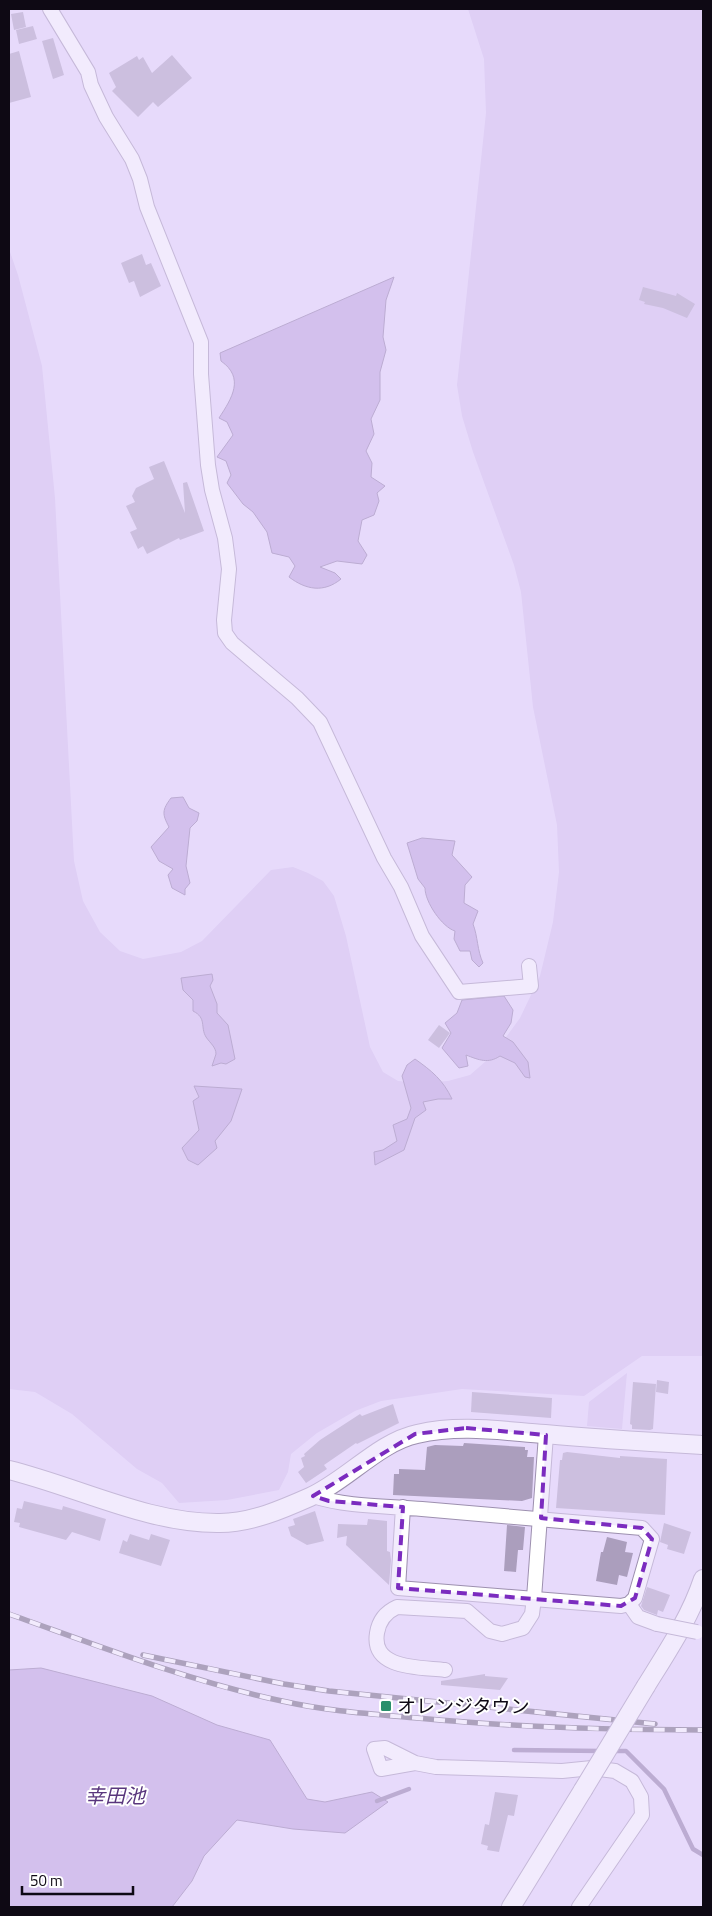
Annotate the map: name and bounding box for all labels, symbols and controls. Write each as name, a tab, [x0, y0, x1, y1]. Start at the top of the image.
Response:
place label: オレンジタウン	[397, 1691, 530, 1720]
marker: オレンジタウン	[379, 1699, 393, 1713]
water label: 幸田池	[85, 1780, 147, 1811]
scale bar	[22, 1864, 134, 1896]
text: 50 m	[30, 1869, 63, 1892]

